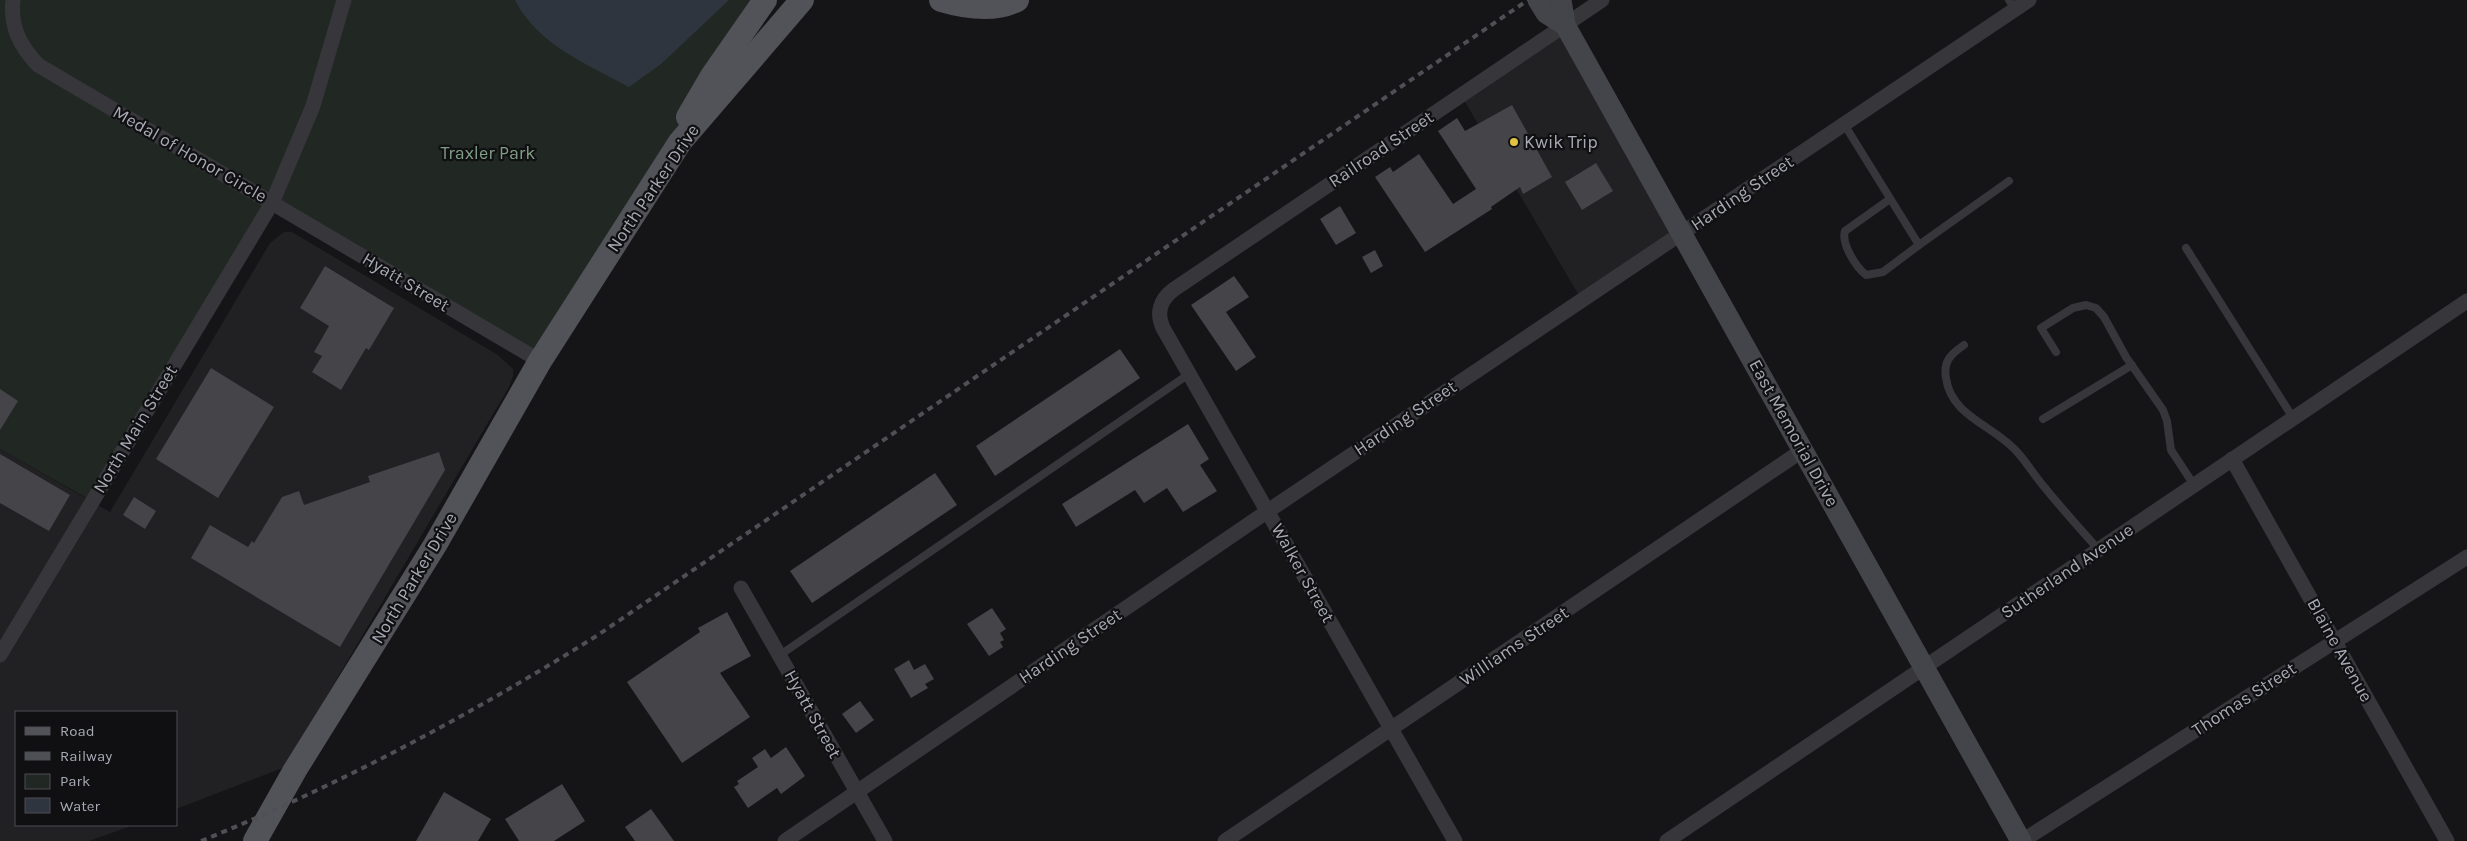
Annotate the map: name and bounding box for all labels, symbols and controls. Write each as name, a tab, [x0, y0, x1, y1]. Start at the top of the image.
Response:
street label: Medal of Honor Circle	[109, 101, 271, 207]
street label: Railroad Street	[1324, 106, 1438, 192]
street label: North Parker Drive	[602, 120, 704, 256]
place label: Kwik Trip	[1524, 131, 1598, 153]
marker: Kwik Trip	[1508, 136, 1520, 148]
park label: Traxler Park	[441, 142, 535, 164]
street label: Harding Street	[1686, 150, 1798, 235]
street label: Hyatt Street	[359, 247, 454, 317]
street label: East Memorial Drive	[1744, 356, 1844, 510]
street label: North Main Street	[88, 361, 182, 497]
street label: Harding Street	[1349, 375, 1461, 460]
street label: North Parker Drive	[366, 508, 462, 648]
street label: Sutherland Avenue	[1997, 518, 2137, 624]
street label: Walker Street	[1267, 520, 1339, 627]
street label: Blaine Avenue	[2302, 594, 2378, 706]
street label: Williams Street	[1455, 601, 1573, 691]
street label: Harding Street	[1014, 603, 1126, 688]
street label: Thomas Street	[2188, 657, 2300, 741]
street label: Hyatt Street	[780, 666, 846, 762]
legend	[15, 711, 178, 826]
text: Road	[60, 722, 95, 740]
text: Railway	[60, 747, 112, 765]
text: Park	[60, 772, 90, 790]
text: Water	[60, 797, 101, 815]

